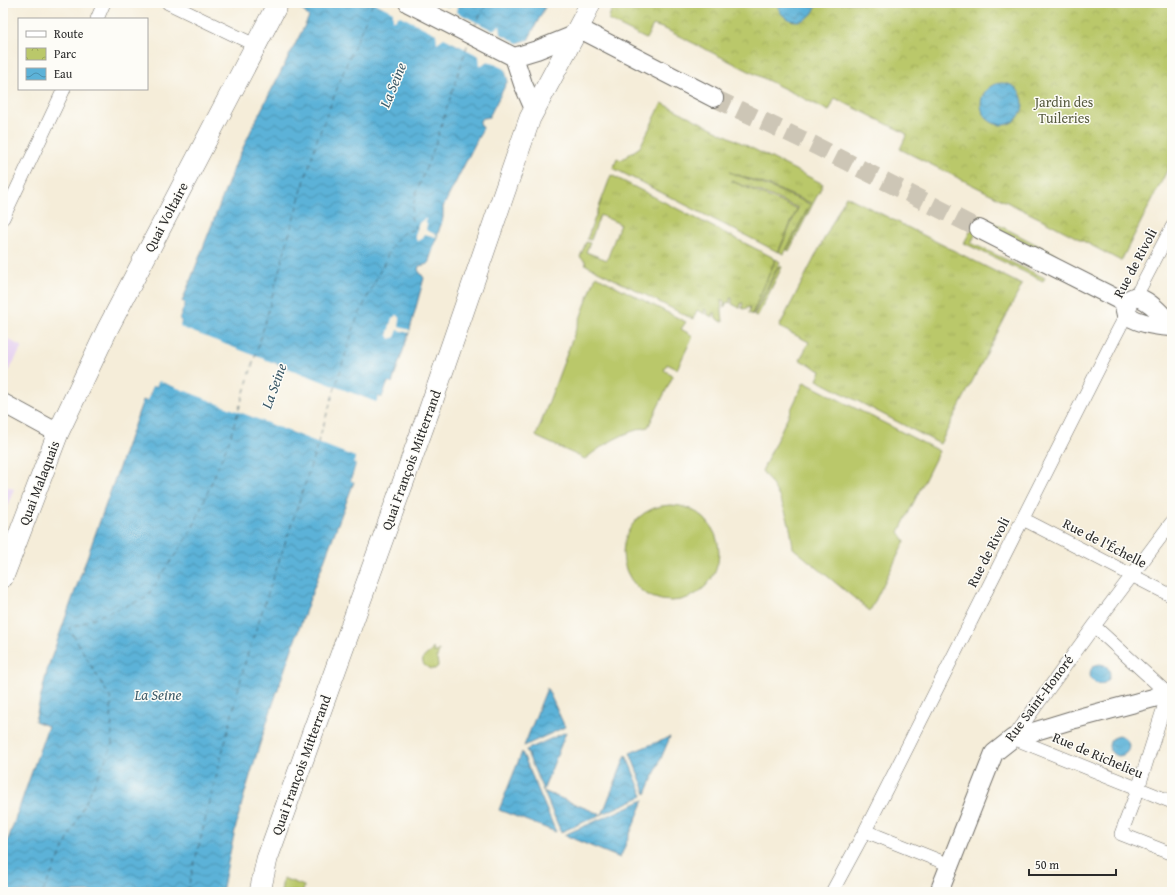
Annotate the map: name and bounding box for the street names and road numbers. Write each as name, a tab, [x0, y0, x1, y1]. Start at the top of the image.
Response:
street label: Quai Voltaire	[139, 178, 193, 256]
street label: Rue de Rivoli	[1108, 225, 1162, 301]
street label: Quai François Mitterrand	[376, 387, 446, 533]
street label: Quai Malaquais	[14, 438, 64, 528]
street label: Rue de l'Échelle	[1060, 513, 1151, 573]
street label: Rue de Rivoli	[962, 514, 1014, 590]
street label: Rue Saint-Honoré	[1000, 650, 1079, 746]
street label: Quai François Mitterrand	[266, 692, 336, 838]
street label: Rue de Richelieu	[1050, 727, 1147, 783]

